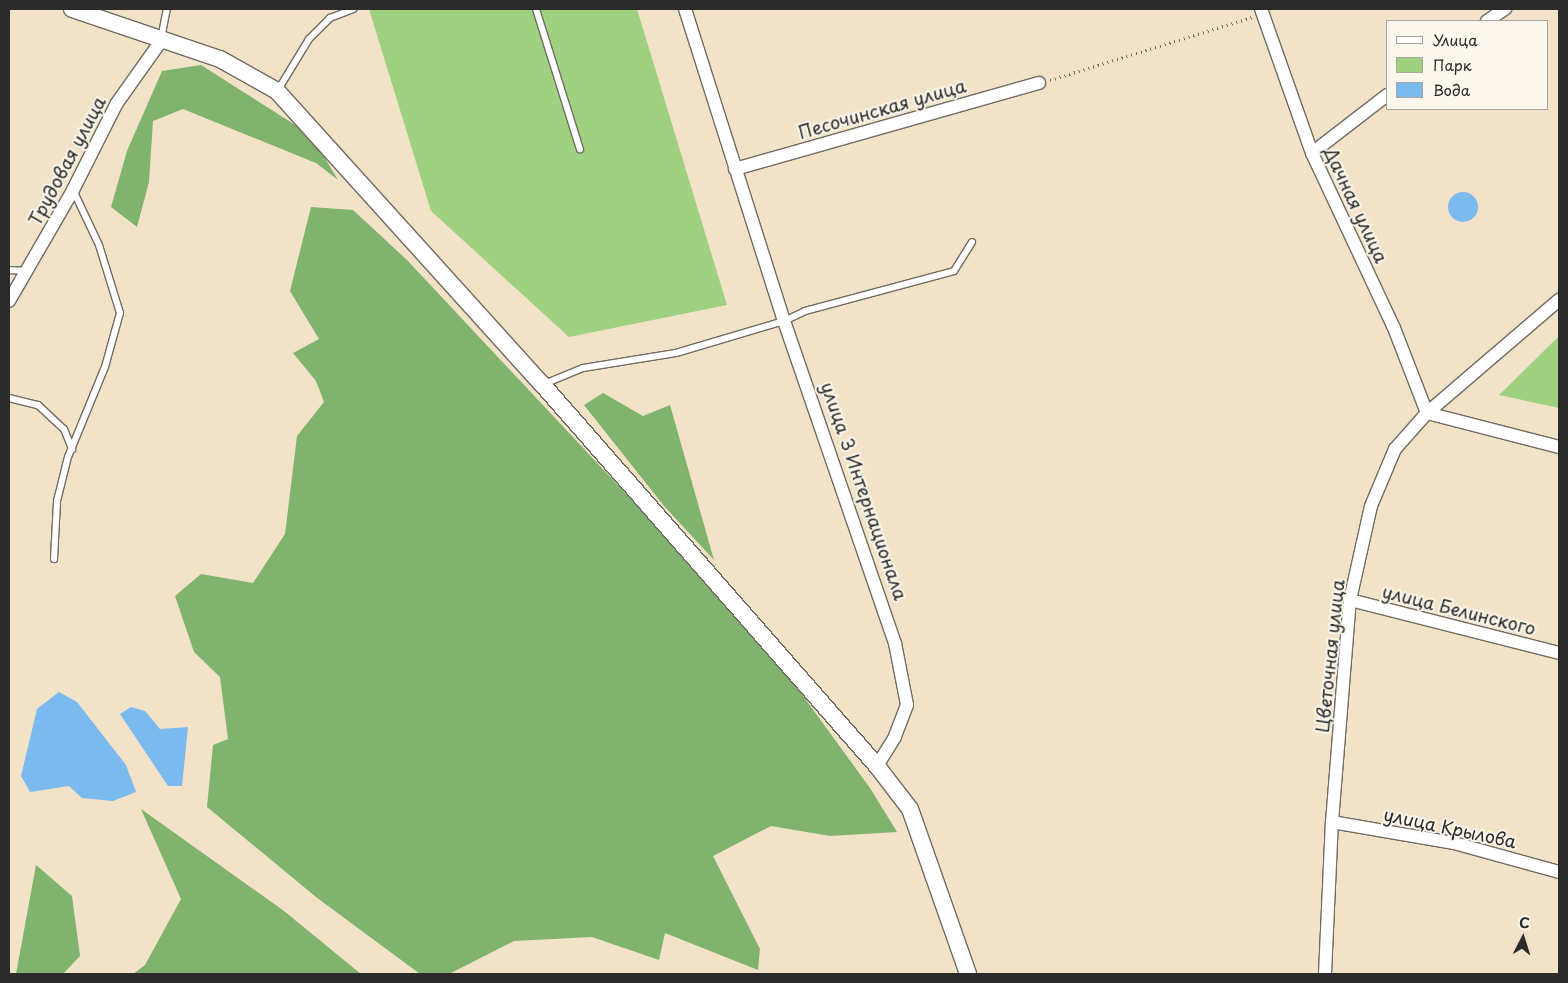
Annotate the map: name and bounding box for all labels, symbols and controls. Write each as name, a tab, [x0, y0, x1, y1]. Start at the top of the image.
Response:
legend	[1386, 20, 1548, 110]
text: Улица	[1433, 28, 1478, 51]
text: Парк	[1433, 53, 1472, 76]
street label: Песочинская улица	[795, 75, 969, 143]
text: Вода	[1433, 78, 1470, 101]
street label: Трудовая улица	[24, 92, 110, 230]
street label: Дачная улица	[1319, 143, 1393, 267]
street label: улица 3 Интернационала	[816, 379, 912, 603]
street label: Цветочная улица	[1311, 578, 1349, 734]
street label: улица Белинского	[1380, 580, 1538, 640]
street label: улица Крылова	[1381, 803, 1519, 853]
text: С	[1518, 912, 1531, 933]
north arrow	[1498, 913, 1548, 963]

